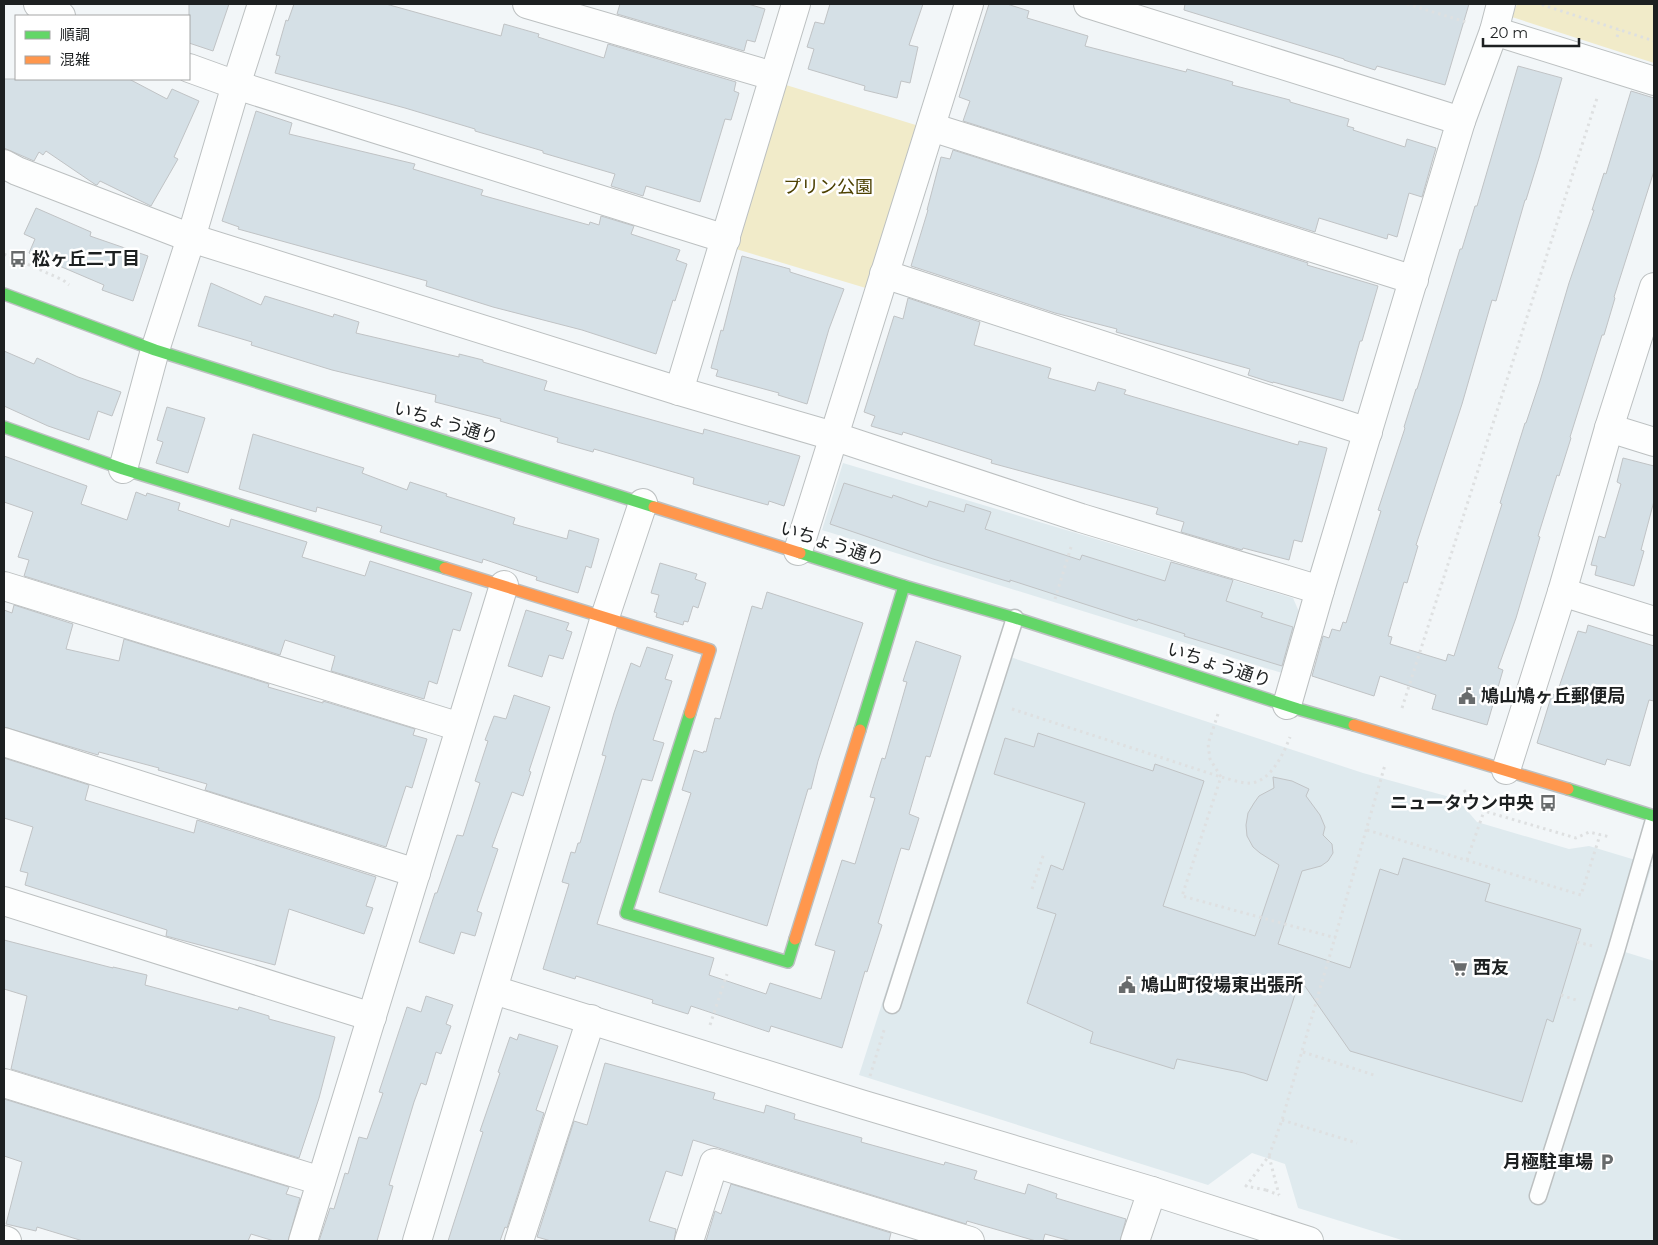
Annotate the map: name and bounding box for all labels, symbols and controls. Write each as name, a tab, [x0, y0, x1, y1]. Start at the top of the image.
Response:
legend	[15, 15, 190, 80]
scale bar	[1483, 15, 1579, 47]
text: 20 m	[1490, 23, 1528, 42]
text: 順調	[60, 25, 90, 44]
text: 混雑	[60, 50, 90, 69]
park label: プリン公園	[783, 176, 873, 198]
place label: 松ヶ丘二丁目	[32, 248, 140, 270]
bus stop icon: 松ヶ丘二丁目	[8, 249, 28, 269]
street label: いちょう通り	[391, 397, 501, 449]
street label: いちょう通り	[777, 517, 887, 571]
street label: いちょう通り	[1164, 638, 1274, 692]
place label: 鳩山鳩ヶ丘郵便局	[1481, 685, 1625, 707]
public building icon: 鳩山鳩ヶ丘郵便局	[1457, 686, 1477, 706]
place label: ニュータウン中央	[1390, 792, 1534, 814]
bus stop icon: ニュータウン中央	[1538, 793, 1558, 813]
place label: 西友	[1473, 957, 1509, 979]
supermarket icon: 西友	[1449, 958, 1469, 978]
place label: 鳩山町役場東出張所	[1141, 974, 1303, 996]
public building icon: 鳩山町役場東出張所	[1117, 975, 1137, 995]
place label: 月極駐車場	[1503, 1151, 1593, 1173]
parking icon: 月極駐車場	[1597, 1152, 1617, 1172]

